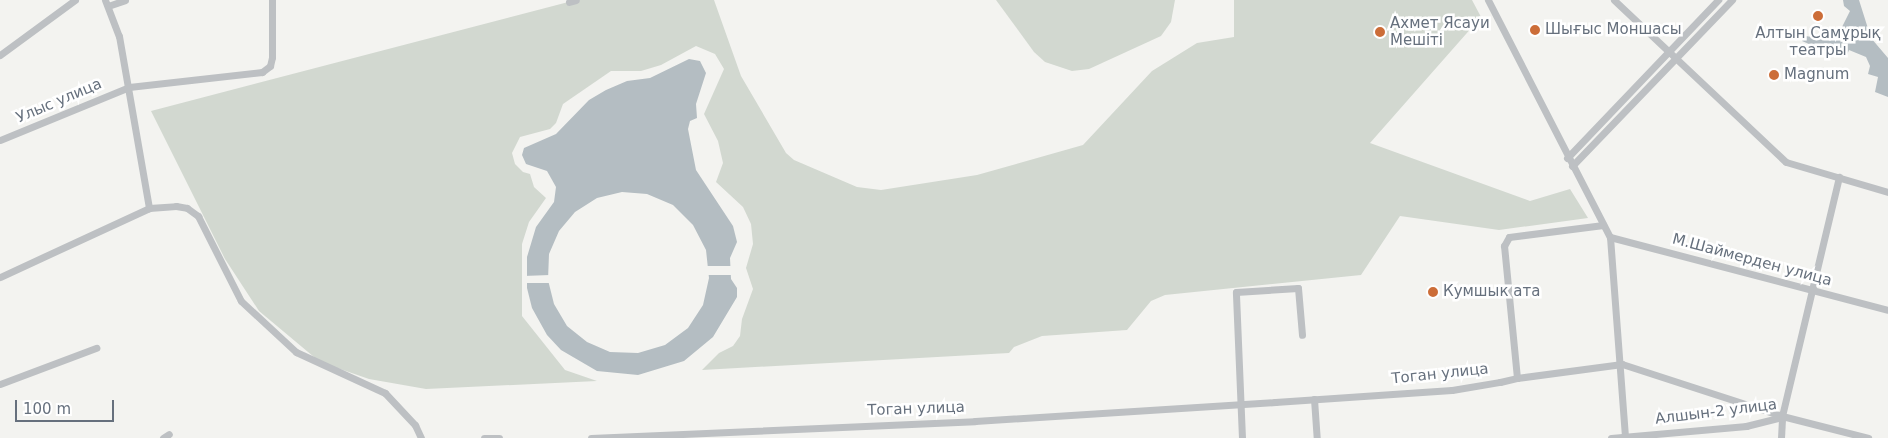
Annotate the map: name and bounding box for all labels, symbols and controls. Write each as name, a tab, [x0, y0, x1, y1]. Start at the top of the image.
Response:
marker: Алтын Самұрық театры	[1812, 10, 1824, 22]
place label: Ахмет Ясауи Мешіті	[1390, 14, 1490, 49]
place label: Шығыс Моншасы	[1545, 21, 1682, 39]
marker: Шығыс Моншасы	[1529, 24, 1541, 36]
place label: Алтын Самұрық театры	[1755, 24, 1881, 59]
marker: Ахмет Ясауи Мешіті	[1374, 26, 1386, 38]
place label: Magnum	[1784, 66, 1849, 84]
marker: Magnum	[1768, 69, 1780, 81]
street label: Улыс улица	[14, 75, 104, 127]
street label: М.Шаймерден улица	[1670, 230, 1834, 290]
place label: Кумшык ата	[1443, 283, 1540, 301]
marker: Кумшык ата	[1427, 286, 1439, 298]
street label: Тоган улица	[1391, 360, 1489, 388]
scale bar	[18, 390, 116, 422]
street label: Алшын-2 улица	[1654, 396, 1778, 428]
street label: Тоган улица	[867, 398, 965, 420]
text: 100 m	[23, 400, 71, 418]

